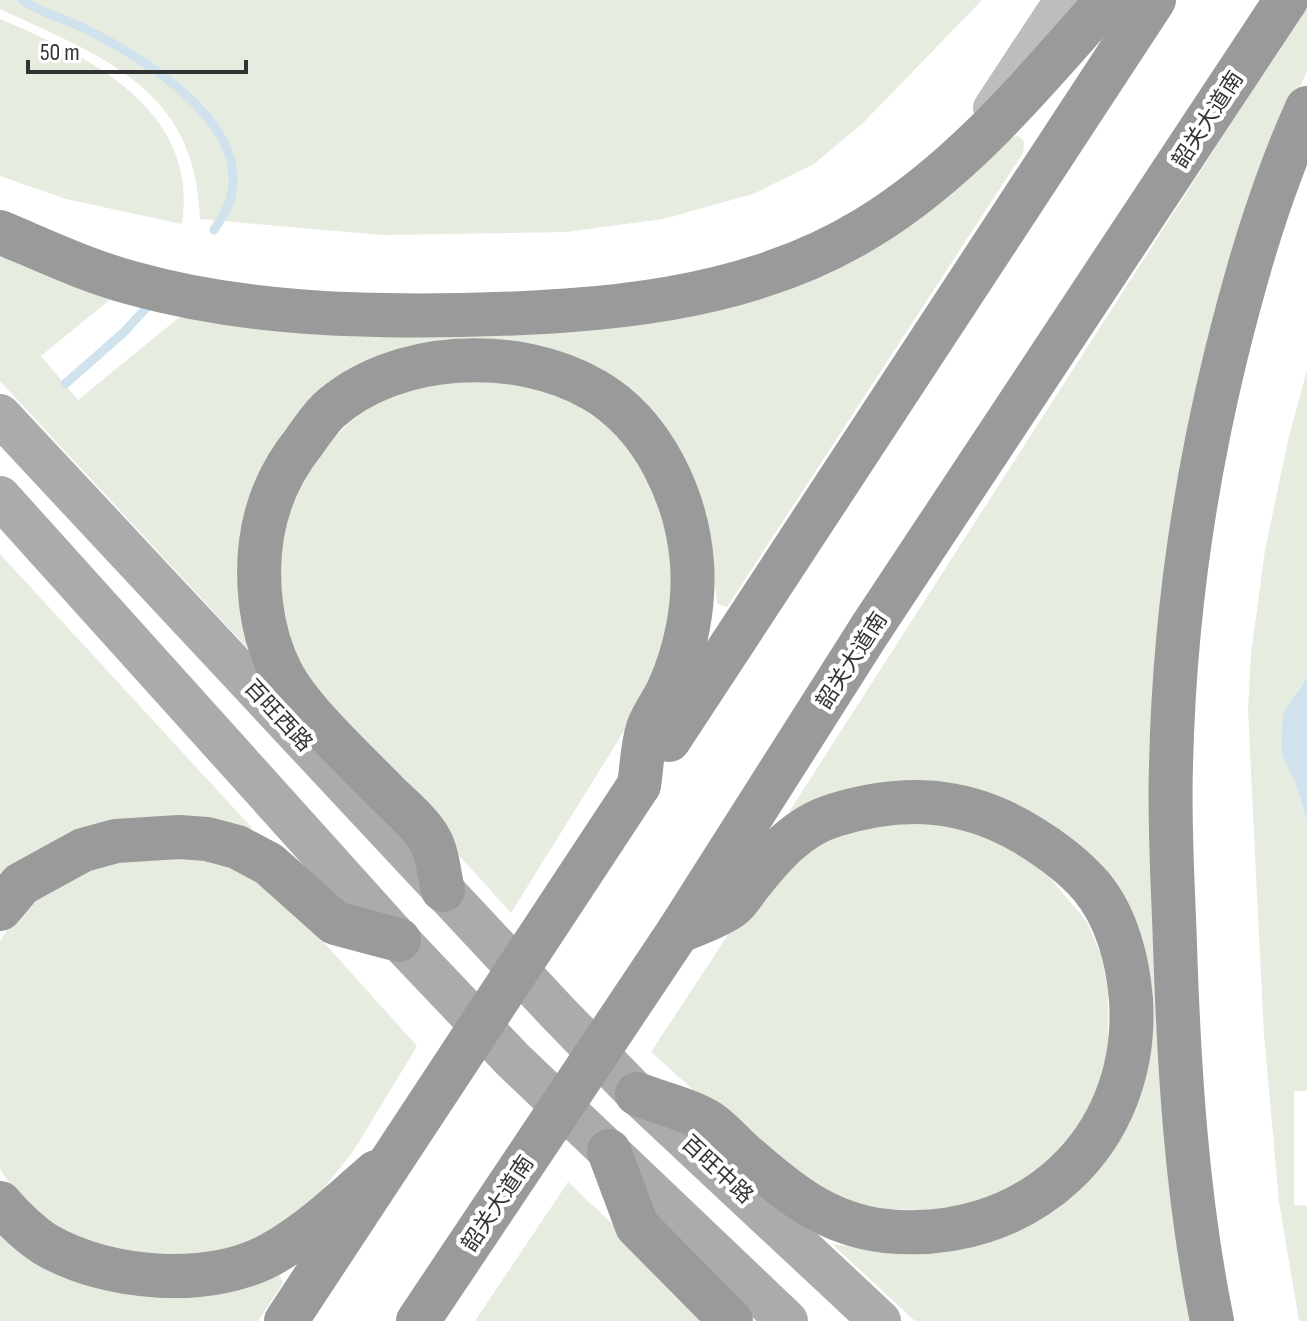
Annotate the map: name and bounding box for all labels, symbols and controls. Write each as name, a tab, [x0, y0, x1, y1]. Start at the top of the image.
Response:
scale bar	[28, 24, 246, 74]
text: 50 m	[40, 38, 80, 67]
street label: 韶关大道南	[1167, 66, 1250, 173]
street label: 韶关大道南	[811, 607, 894, 714]
street label: 百旺西路	[238, 675, 318, 757]
street label: 百旺中路	[676, 1130, 758, 1210]
street label: 韶关大道南	[456, 1151, 540, 1257]

